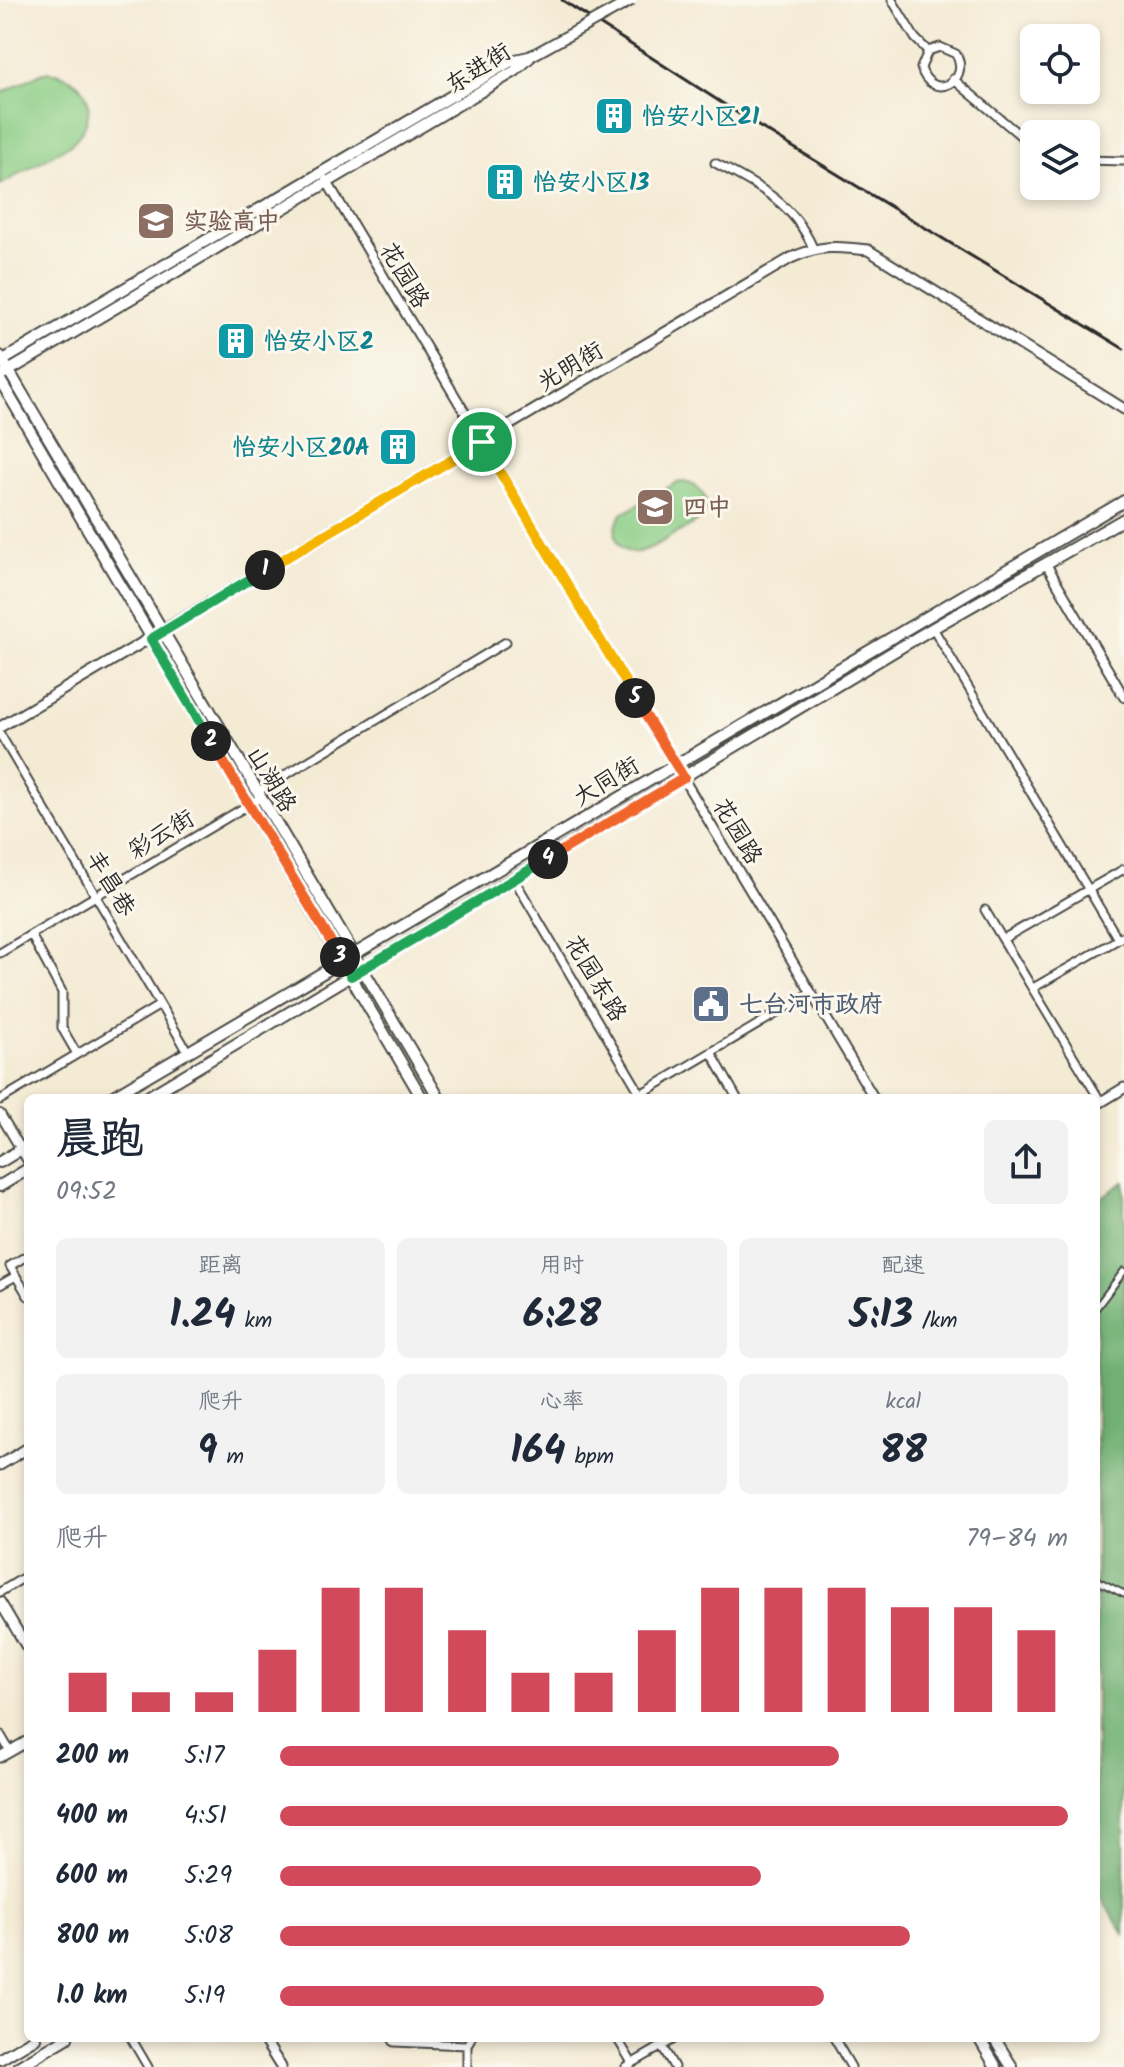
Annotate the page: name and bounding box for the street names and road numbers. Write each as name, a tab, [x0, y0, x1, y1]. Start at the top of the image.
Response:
street label: 东进街	[438, 33, 520, 105]
street label: 花园路	[368, 235, 439, 317]
street label: 光明街	[530, 332, 612, 403]
street label: 山湖路	[235, 739, 306, 821]
street label: 大同街	[566, 747, 648, 818]
street label: 花园路	[701, 791, 772, 873]
street label: 彩云街	[121, 800, 203, 871]
street label: 丰昌巷	[74, 843, 145, 925]
street label: 花园东路	[553, 928, 636, 1030]

